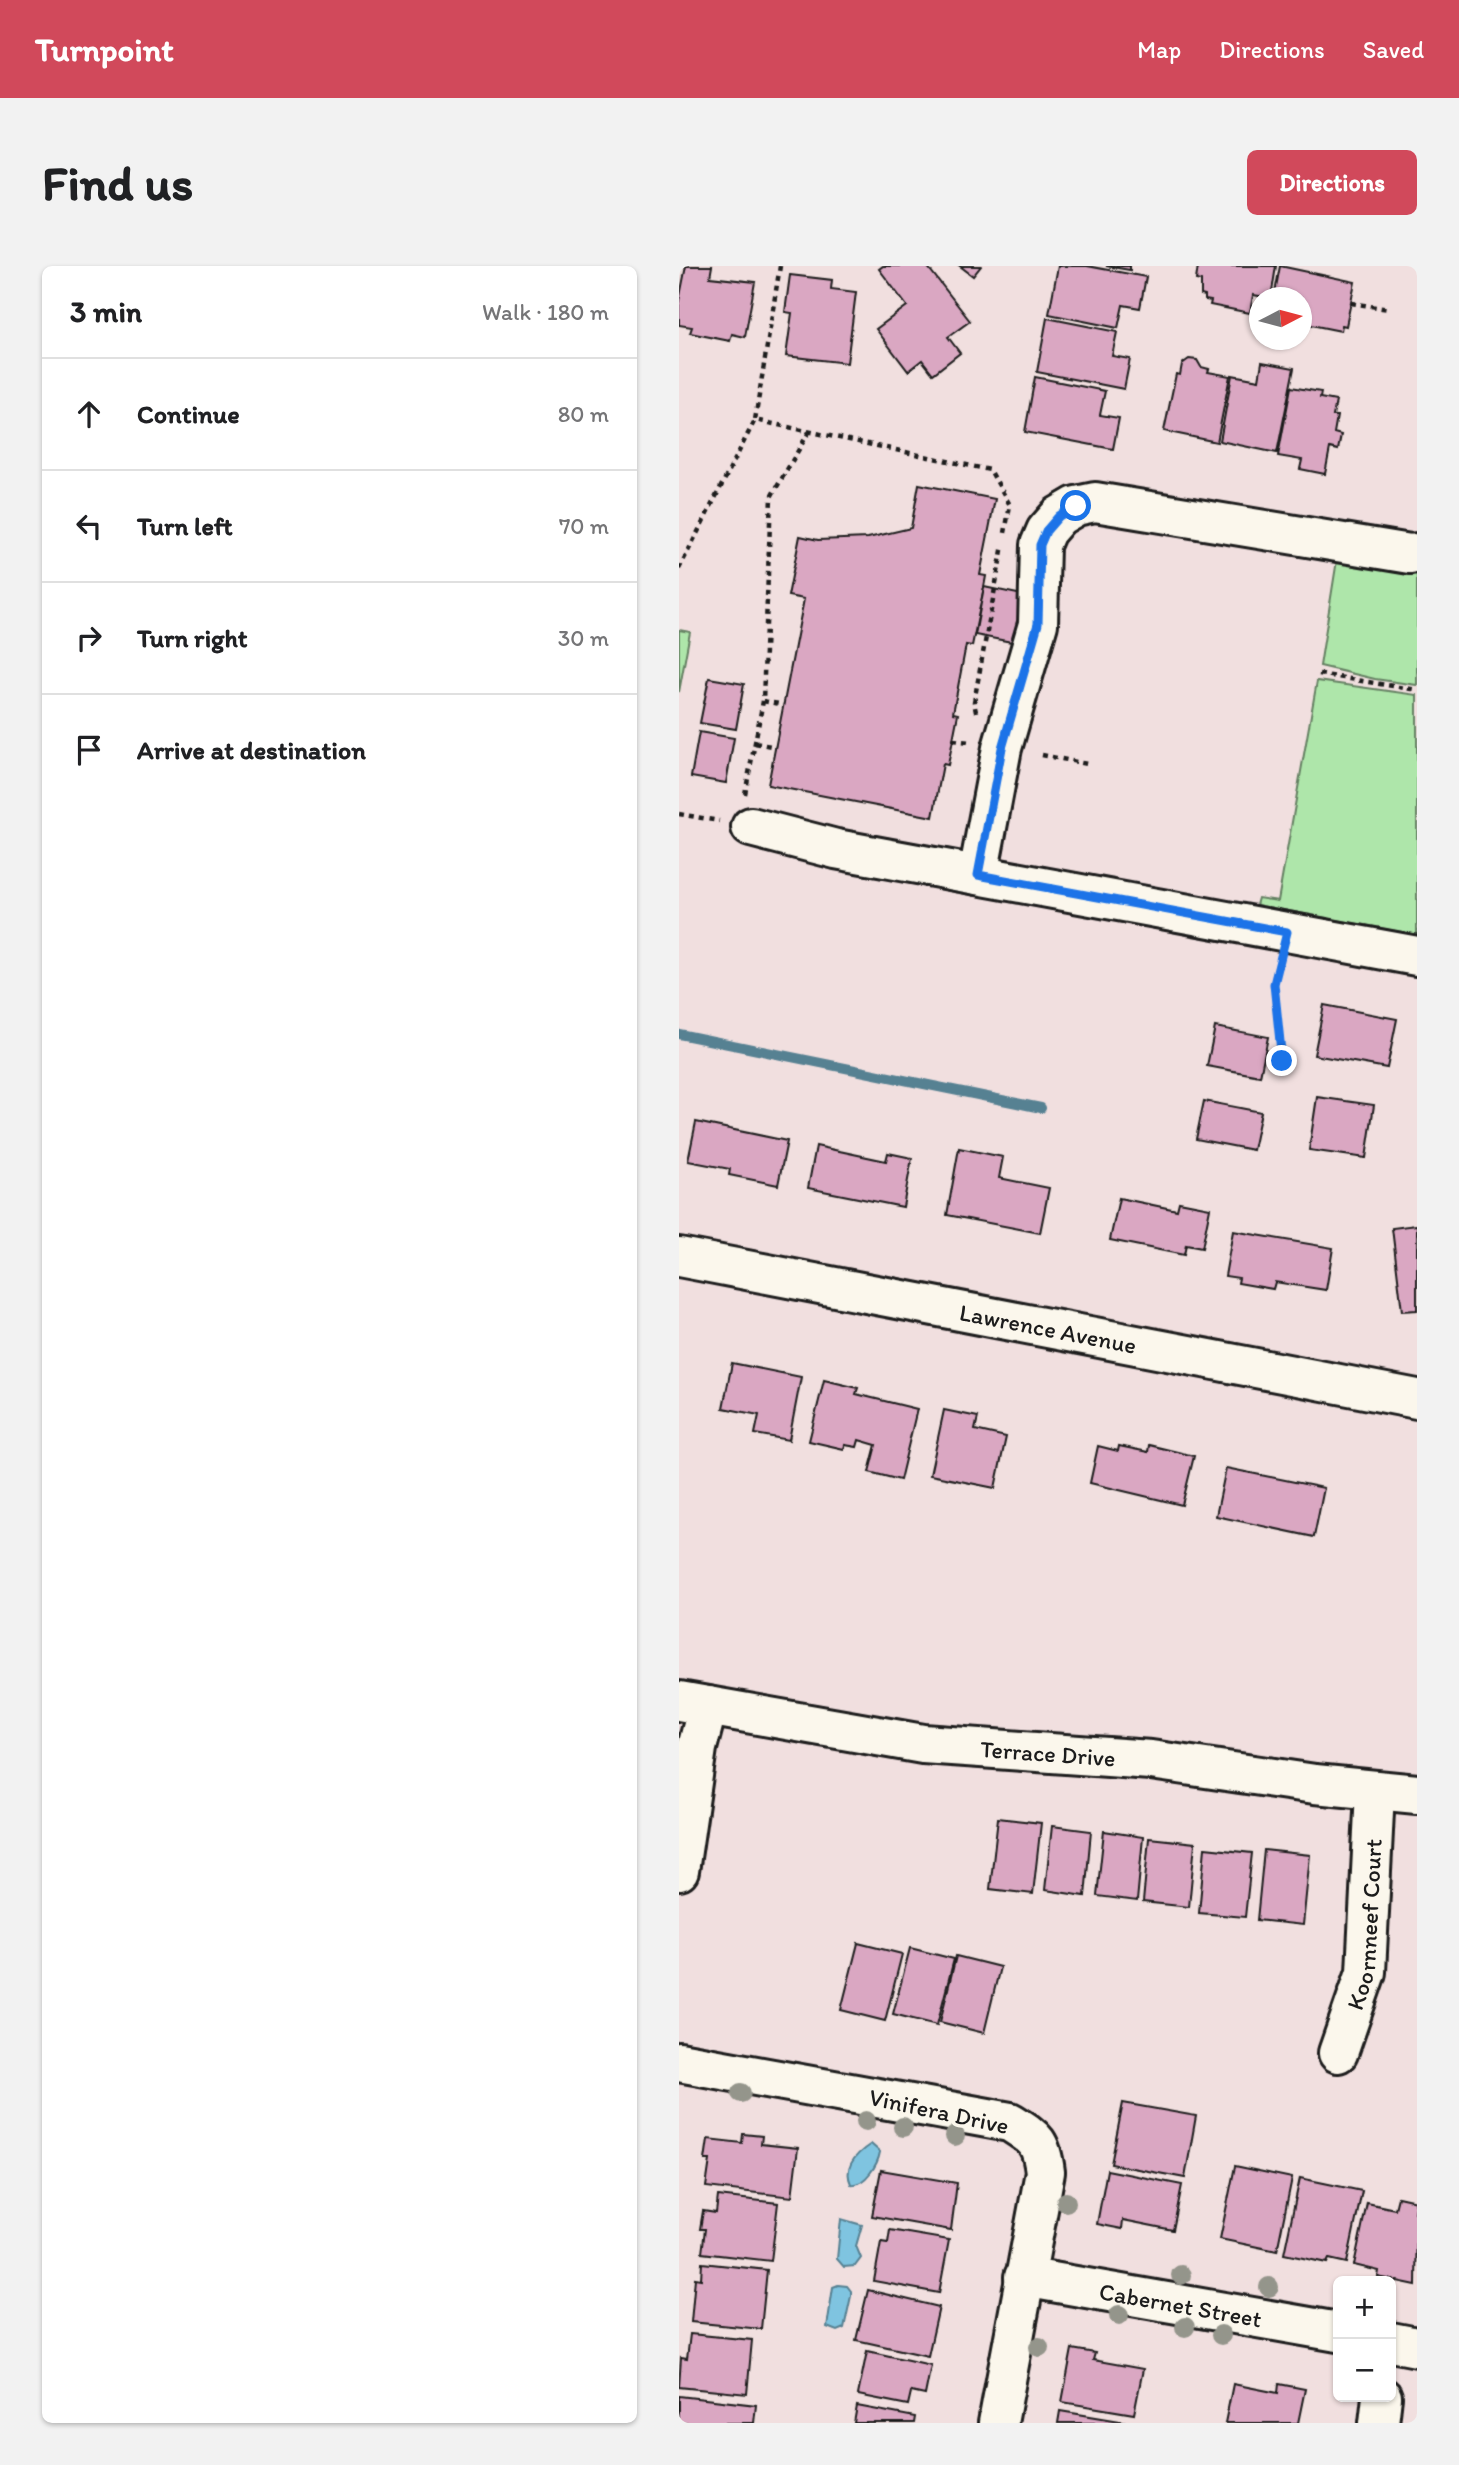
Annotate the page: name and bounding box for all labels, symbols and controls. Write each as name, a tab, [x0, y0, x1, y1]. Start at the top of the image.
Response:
text: Turnpoint	[35, 30, 174, 69]
text: Map	[1137, 35, 1181, 64]
text: Directions	[1219, 35, 1325, 64]
text: Saved	[1363, 35, 1424, 64]
button: Directions	[1247, 150, 1417, 215]
text: Find us	[42, 153, 193, 212]
north arrow	[1249, 287, 1312, 350]
text: 3 min	[70, 293, 142, 330]
text: Walk · 180 m	[482, 298, 609, 326]
icon: ahead	[70, 395, 108, 433]
text: Continue	[137, 398, 240, 430]
text: 80 m	[558, 400, 609, 428]
route start	[1060, 490, 1091, 521]
icon: left	[70, 507, 108, 545]
text: Turn left	[137, 510, 233, 542]
text: 70 m	[559, 512, 609, 540]
icon: right	[70, 619, 108, 657]
text: Turn right	[137, 622, 248, 654]
text: 30 m	[558, 624, 609, 652]
icon: arrive	[70, 731, 108, 769]
text: Arrive at destination	[137, 734, 366, 766]
route end	[1266, 1045, 1297, 1076]
street label: Lawrence Avenue	[957, 1297, 1139, 1359]
street label: Terrace Drive	[979, 1734, 1116, 1772]
street label: Koornneef Court	[1340, 1838, 1387, 2013]
street label: Vinifera Drive	[866, 2082, 1012, 2140]
street label: Cabernet Street	[1097, 2276, 1264, 2333]
map controls	[1333, 2276, 1396, 2402]
button: +	[1333, 2276, 1396, 2339]
button: −	[1333, 2339, 1396, 2402]

